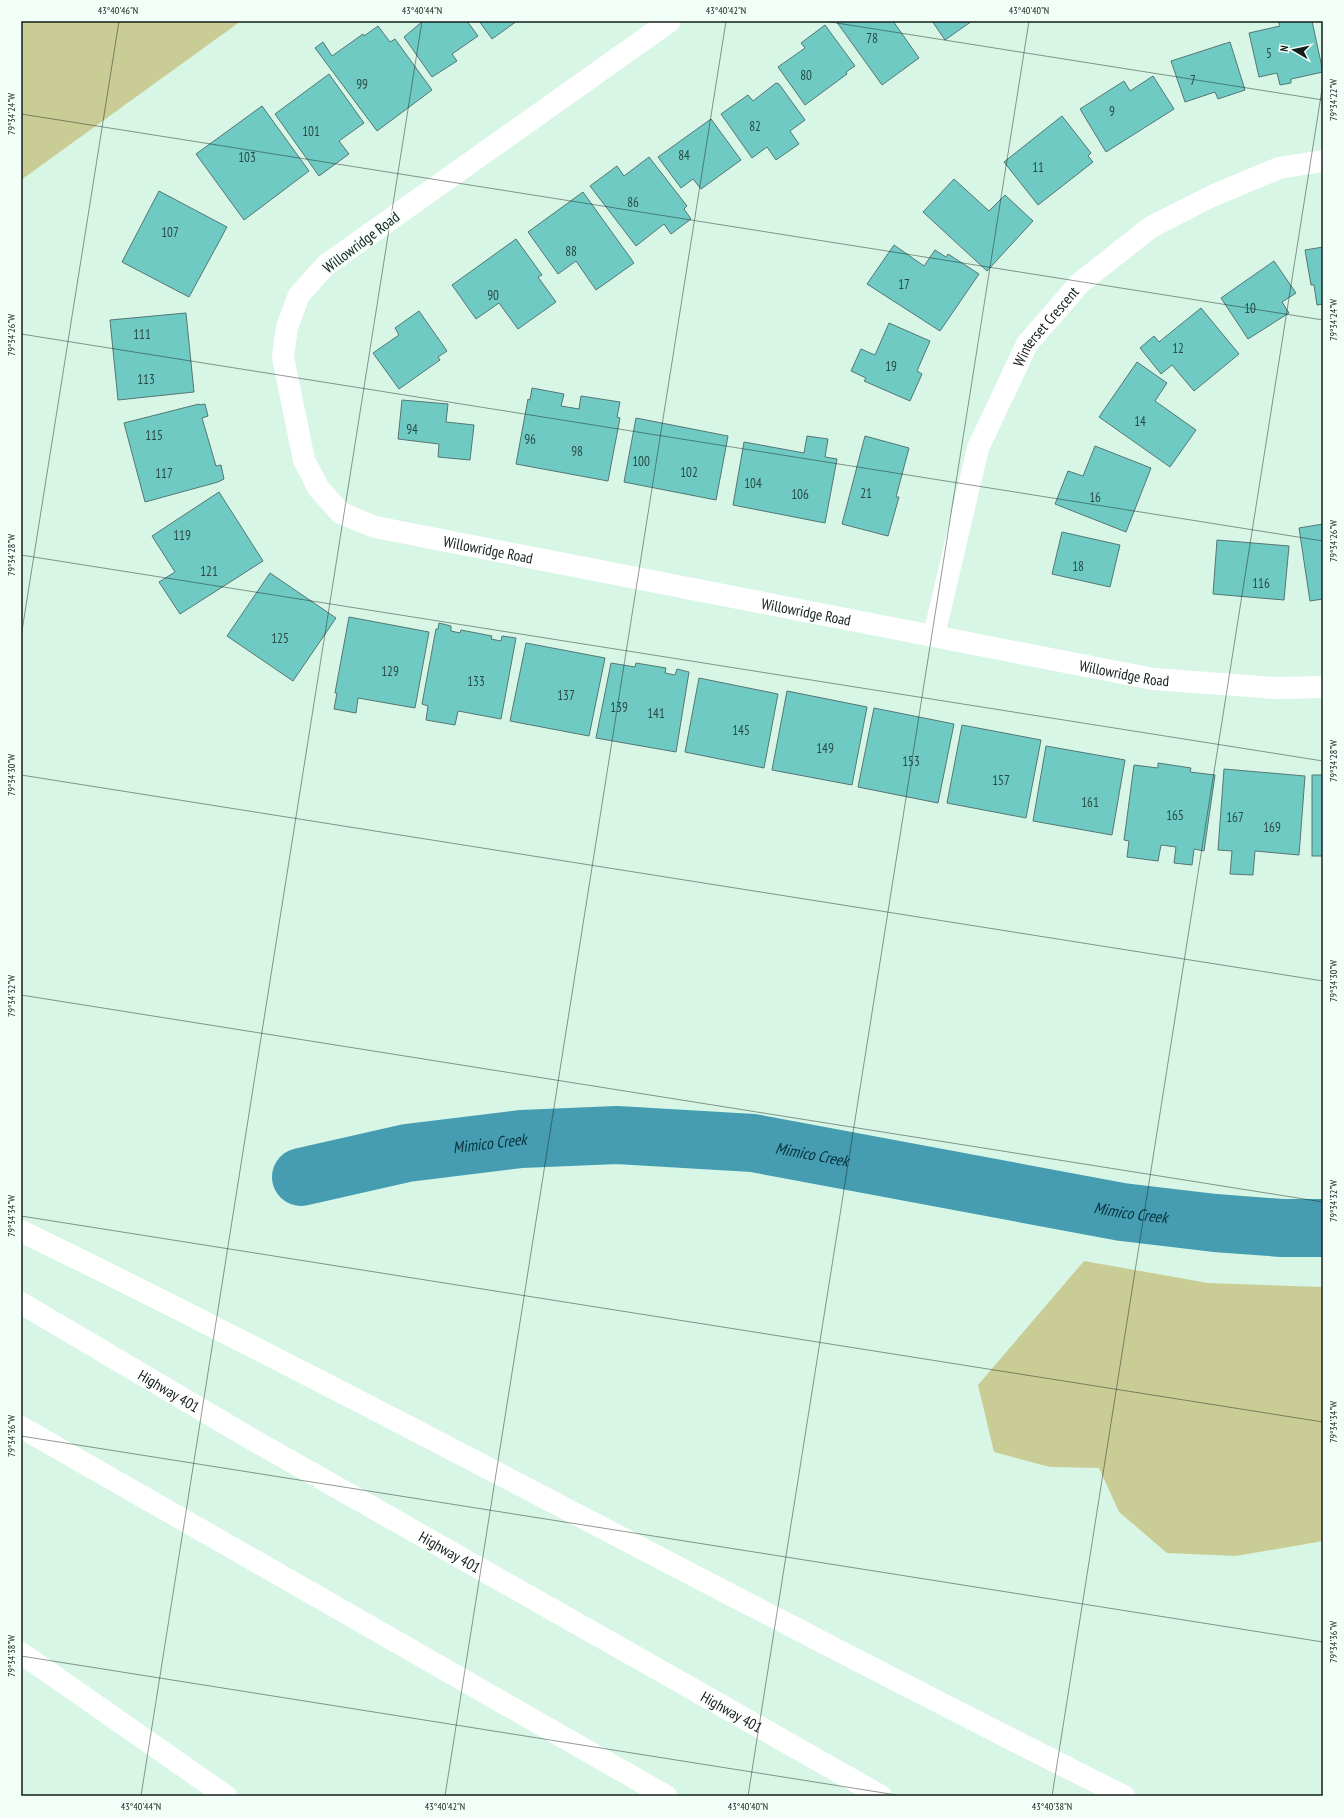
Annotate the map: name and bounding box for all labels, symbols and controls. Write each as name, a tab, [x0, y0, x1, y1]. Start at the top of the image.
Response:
text: 43°40'46"N	[98, 4, 138, 17]
text: 43°40'44"N	[402, 4, 442, 17]
text: 43°40'42"N	[706, 4, 746, 17]
text: 43°40'40"N	[1009, 4, 1049, 17]
house number: 78	[866, 30, 878, 47]
north arrow	[1274, 30, 1314, 70]
text: N	[1277, 44, 1292, 52]
house number: 5	[1266, 45, 1272, 62]
house number: 80	[800, 67, 812, 84]
house number: 7	[1190, 72, 1196, 89]
house number: 99	[356, 76, 368, 93]
text: 79°34'22"W	[1327, 79, 1340, 121]
text: 79°34'24"W	[5, 93, 18, 135]
house number: 9	[1109, 103, 1115, 120]
house number: 82	[749, 118, 761, 135]
house number: 101	[302, 123, 320, 140]
house number: 84	[678, 147, 690, 164]
house number: 103	[238, 149, 256, 166]
house number: 11	[1032, 159, 1044, 176]
house number: 86	[627, 194, 639, 211]
street label: Willowridge Road	[319, 207, 403, 277]
house number: 107	[161, 224, 179, 241]
house number: 88	[565, 243, 577, 260]
house number: 17	[898, 276, 910, 293]
street label: Winterset Crescent	[1008, 282, 1082, 369]
house number: 90	[487, 287, 499, 304]
text: 79°34'24"W	[1327, 299, 1340, 341]
house number: 10	[1244, 300, 1256, 317]
text: 79°34'26"W	[5, 314, 18, 356]
house number: 111	[133, 326, 151, 343]
house number: 12	[1172, 340, 1184, 357]
house number: 19	[885, 358, 897, 375]
house number: 113	[137, 371, 155, 388]
house number: 14	[1134, 413, 1146, 430]
house number: 94	[406, 421, 418, 438]
house number: 115	[145, 427, 163, 444]
house number: 96	[524, 431, 536, 448]
house number: 98	[571, 443, 583, 460]
house number: 100	[632, 453, 650, 470]
house number: 102	[680, 464, 698, 481]
house number: 117	[155, 465, 173, 482]
house number: 104	[744, 475, 762, 492]
house number: 21	[860, 485, 872, 502]
house number: 106	[791, 486, 809, 503]
house number: 16	[1089, 489, 1101, 506]
text: 79°34'26"W	[1327, 520, 1340, 562]
house number: 119	[173, 527, 191, 544]
street label: Willowridge Road	[442, 531, 535, 567]
text: 79°34'28"W	[5, 534, 18, 576]
house number: 18	[1072, 558, 1084, 575]
house number: 121	[200, 563, 218, 580]
house number: 116	[1252, 575, 1270, 592]
street label: Willowridge Road	[760, 593, 853, 629]
house number: 125	[271, 630, 289, 647]
street label: Willowridge Road	[1078, 655, 1170, 690]
house number: 129	[381, 663, 399, 680]
house number: 133	[467, 673, 485, 690]
house number: 137	[557, 687, 575, 704]
house number: 139	[610, 699, 628, 716]
house number: 141	[647, 705, 665, 722]
house number: 145	[732, 722, 750, 739]
house number: 149	[816, 740, 834, 757]
text: 79°34'28"W	[1327, 740, 1340, 782]
house number: 153	[902, 753, 920, 770]
text: 79°34'30"W	[5, 754, 18, 796]
house number: 157	[992, 772, 1010, 789]
house number: 161	[1081, 794, 1099, 811]
house number: 165	[1166, 807, 1184, 824]
house number: 167	[1226, 809, 1244, 826]
house number: 169	[1263, 819, 1281, 836]
text: 79°34'30"W	[1327, 960, 1340, 1002]
text: 79°34'32"W	[5, 975, 18, 1017]
water label: Mimico Creek	[452, 1129, 529, 1157]
water label: Mimico Creek	[774, 1137, 852, 1171]
text: 79°34'32"W	[1327, 1180, 1340, 1222]
text: 79°34'34"W	[5, 1195, 18, 1237]
water label: Mimico Creek	[1092, 1197, 1170, 1228]
street label: Highway 401	[135, 1365, 203, 1416]
text: 79°34'34"W	[1327, 1401, 1340, 1443]
text: 79°34'36"W	[5, 1415, 18, 1457]
street label: Highway 401	[416, 1527, 484, 1577]
text: 79°34'36"W	[1327, 1621, 1340, 1663]
text: 79°34'38"W	[5, 1635, 18, 1677]
street label: Highway 401	[698, 1686, 766, 1737]
text: 43°40'44"N	[121, 1800, 161, 1813]
text: 43°40'42"N	[425, 1800, 465, 1813]
text: 43°40'40"N	[728, 1800, 768, 1813]
text: 43°40'38"N	[1032, 1800, 1072, 1813]

